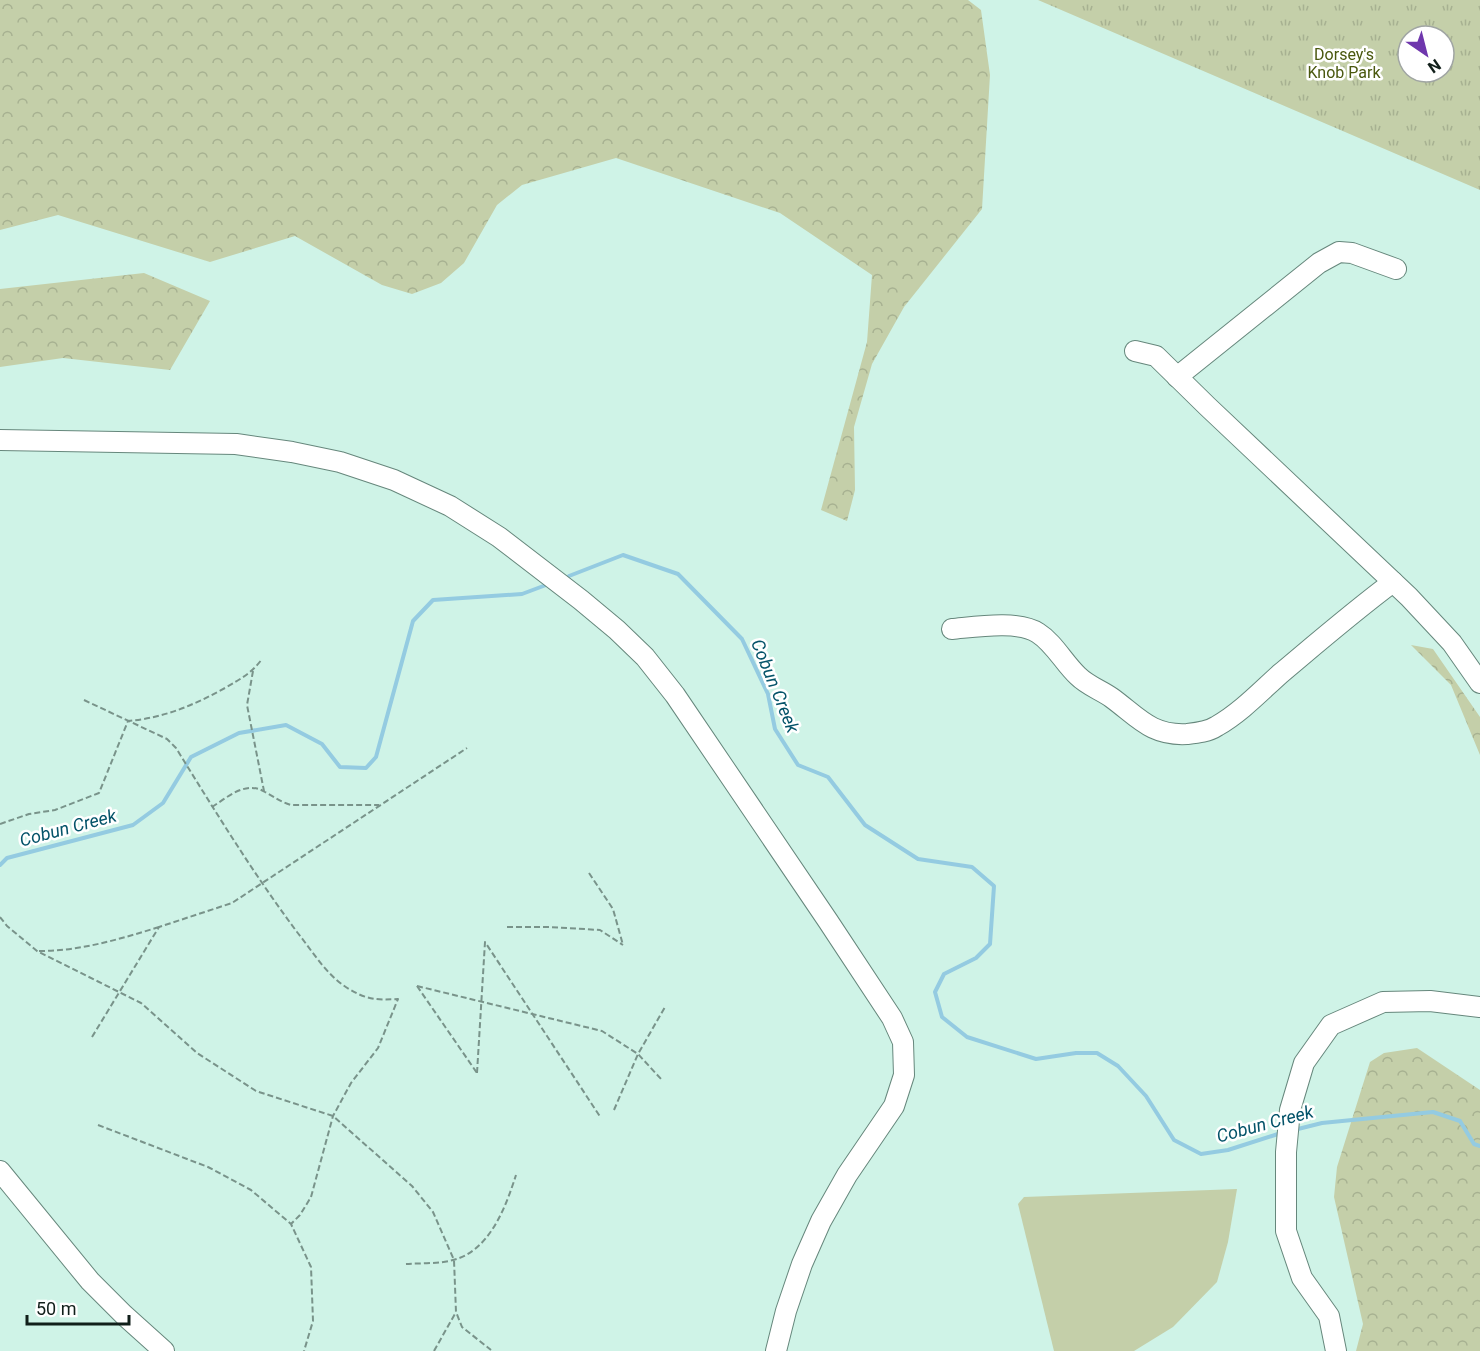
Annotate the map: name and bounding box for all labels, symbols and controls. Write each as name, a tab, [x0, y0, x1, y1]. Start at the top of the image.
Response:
north arrow	[1396, 24, 1456, 84]
park label: Dorsey's Knob Park	[1307, 45, 1381, 82]
text: N	[1424, 55, 1444, 77]
water label: Cobun Creek	[747, 636, 804, 737]
water label: Cobun Creek	[17, 804, 120, 851]
water label: Cobun Creek	[1214, 1100, 1317, 1147]
scale bar	[27, 1288, 129, 1326]
text: 50 m	[36, 1298, 76, 1319]

